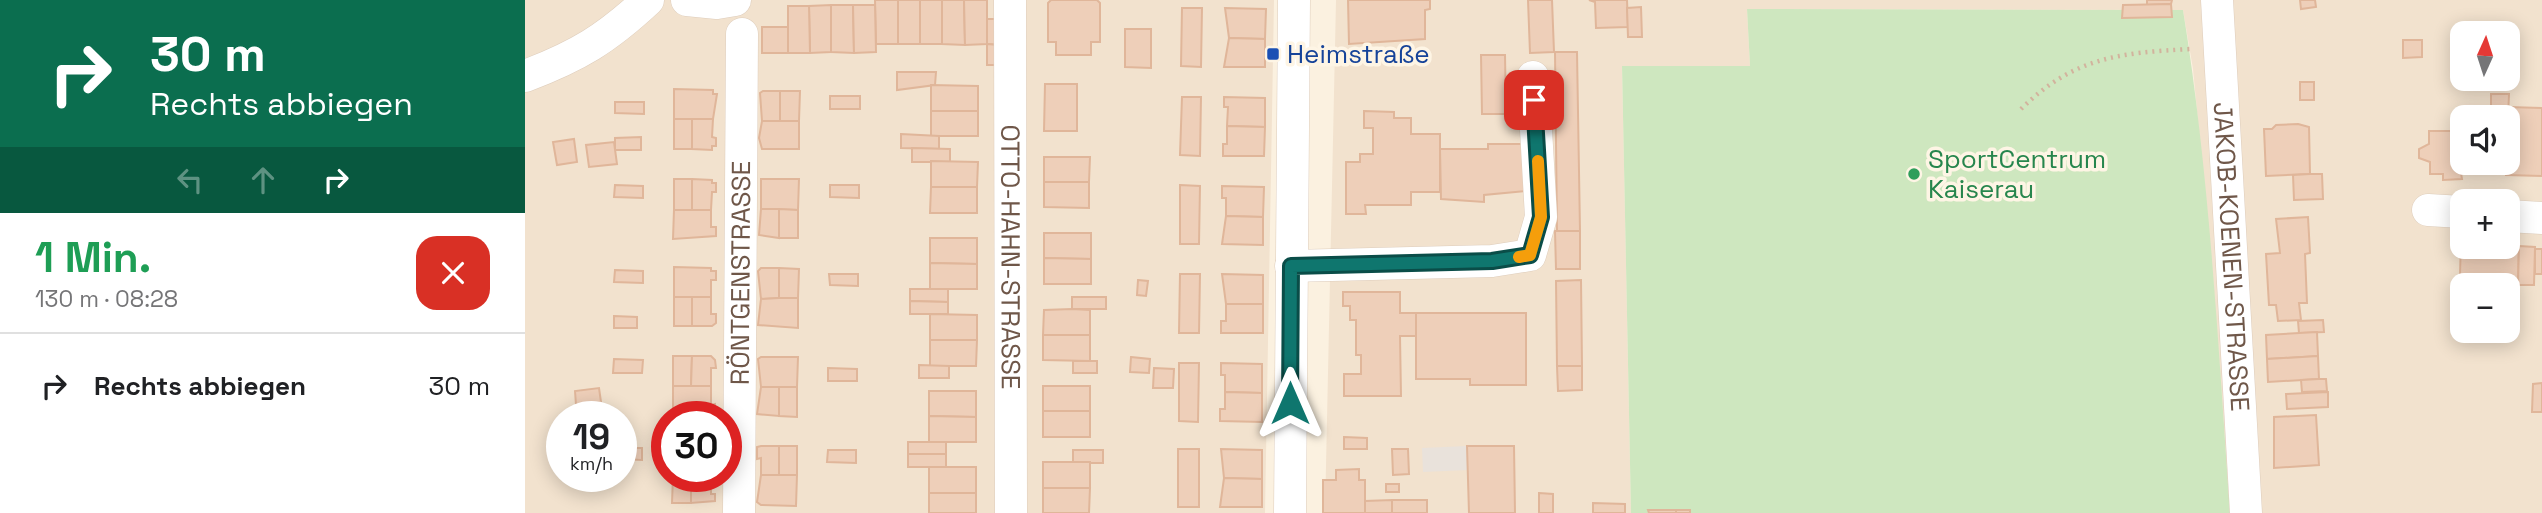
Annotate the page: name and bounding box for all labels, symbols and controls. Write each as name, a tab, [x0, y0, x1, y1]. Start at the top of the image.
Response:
north arrow	[2450, 21, 2520, 91]
map controls	[2450, 21, 2520, 343]
text: 30 m	[150, 23, 266, 85]
icon: right	[35, 28, 126, 119]
place label: Heimstraße	[1287, 37, 1430, 71]
marker: Heimstraße	[1265, 46, 1281, 62]
pin	[1504, 70, 1564, 130]
icon: arrive	[1515, 81, 1553, 119]
text: Rechts abbiegen	[150, 84, 413, 124]
street label: JAKOB-KOENEN-STRASSE	[2206, 101, 2257, 412]
button: sound	[2450, 105, 2520, 175]
street label: OTTO-HAHN-STRASSE	[993, 124, 1028, 390]
place label: SportCentrum Kaiserau	[1928, 142, 2106, 206]
icon: left	[171, 161, 209, 199]
icon: ahead	[244, 161, 282, 199]
icon: right	[317, 161, 355, 199]
street label: RÖNTGENSTRASSE	[723, 161, 758, 385]
marker: SportCentrum Kaiserau	[1906, 166, 1922, 182]
button: +	[2450, 189, 2520, 259]
text: 1 Min.	[35, 231, 151, 284]
button: close	[416, 236, 490, 310]
button: −	[2450, 273, 2520, 343]
text: 130 m · 08:28	[35, 284, 178, 314]
position arrow	[1253, 366, 1327, 440]
icon: right	[35, 367, 73, 405]
text: Rechts abbiegen	[94, 369, 306, 403]
text: 30 m	[429, 369, 490, 403]
speed limit sign: 30	[651, 401, 742, 492]
text: 19	[573, 415, 610, 459]
text: km/h	[570, 452, 613, 475]

